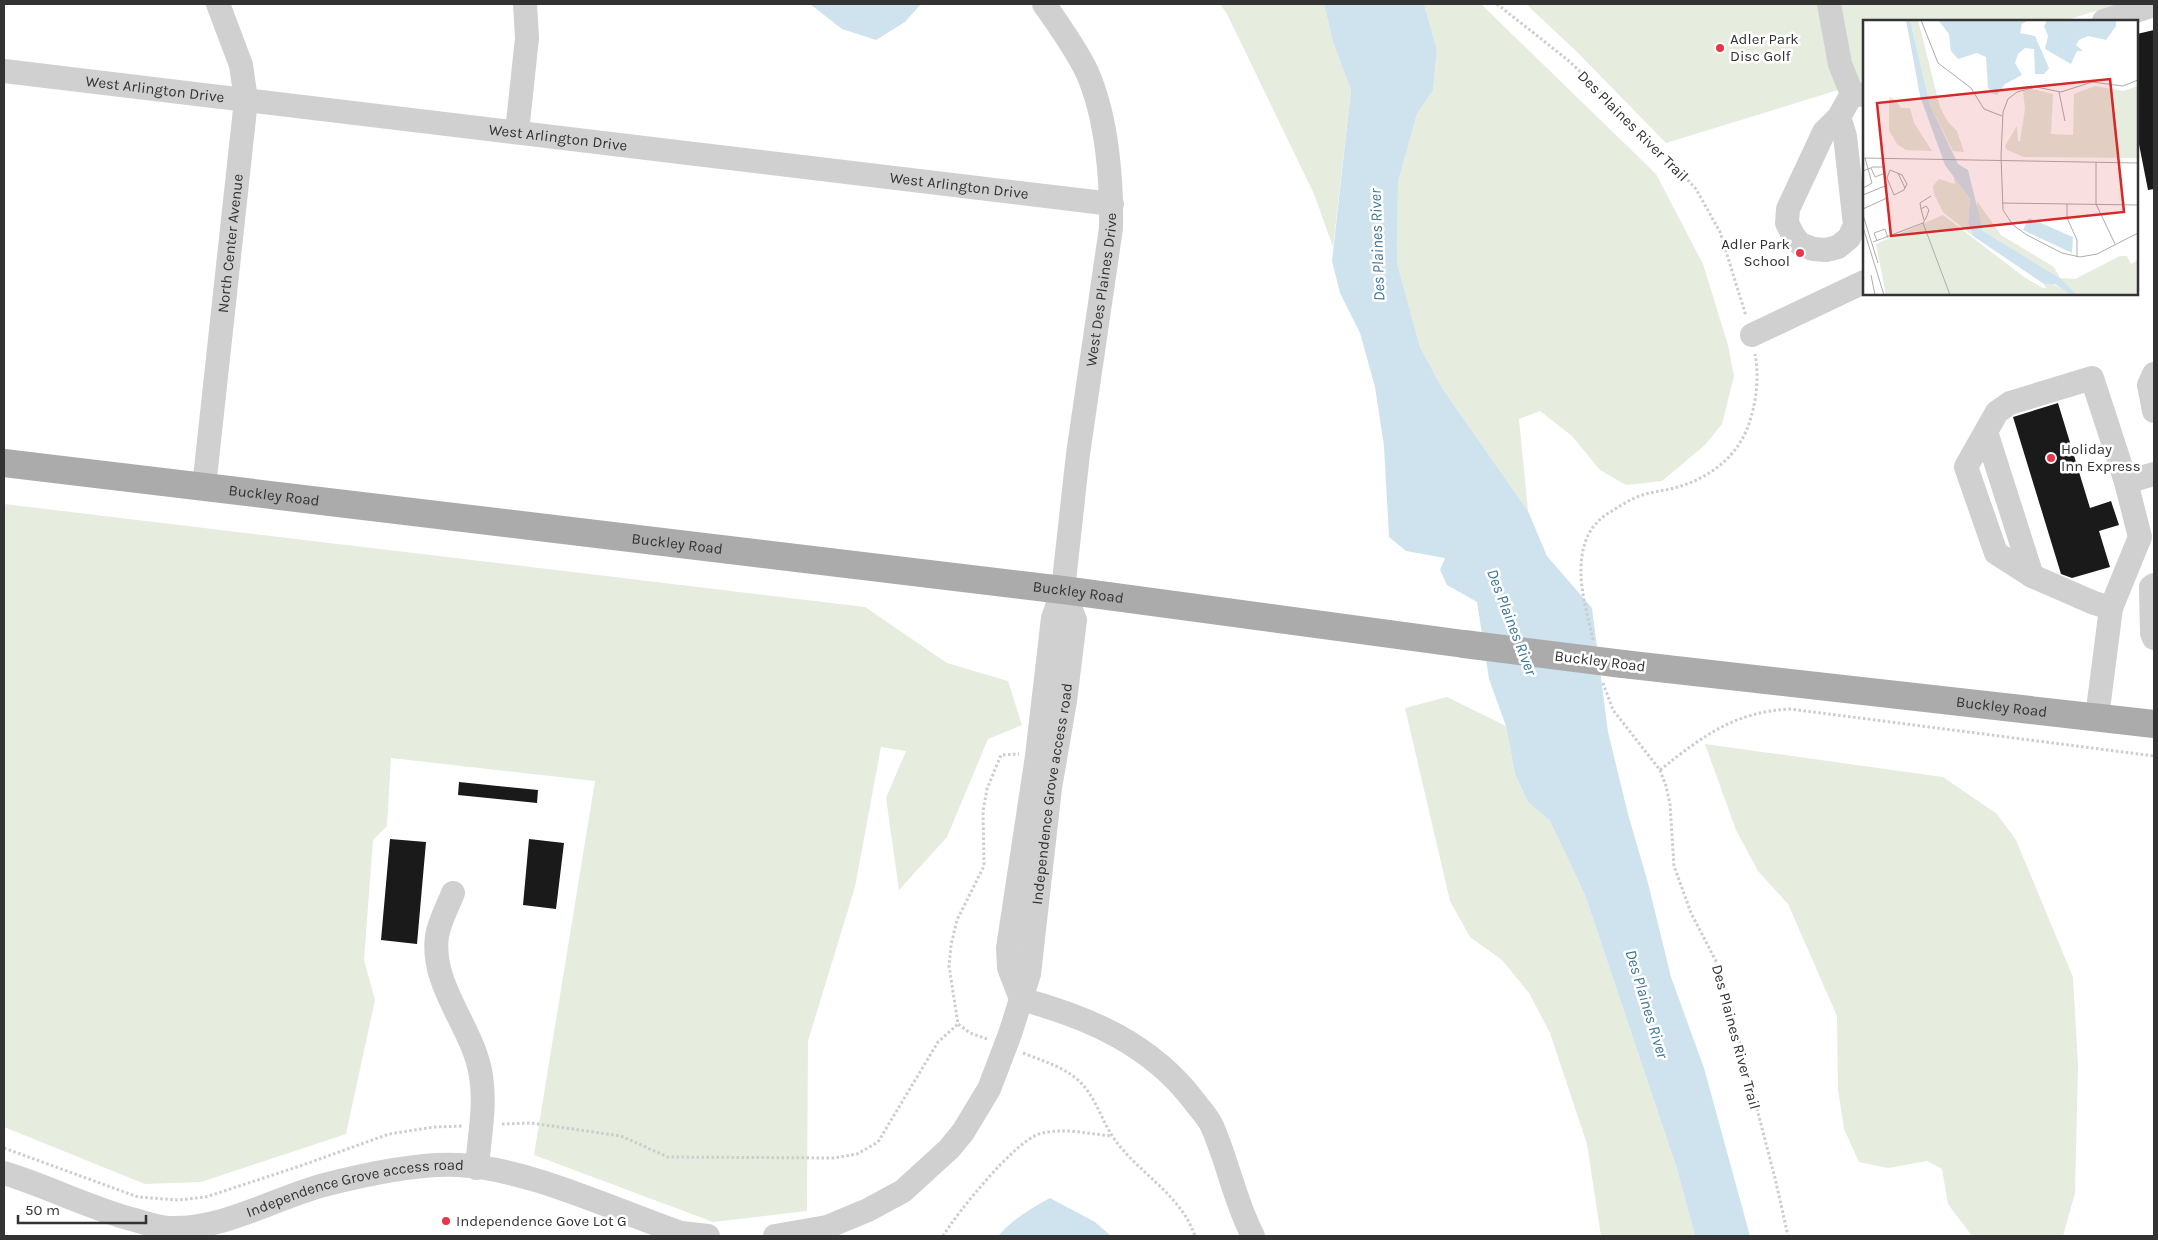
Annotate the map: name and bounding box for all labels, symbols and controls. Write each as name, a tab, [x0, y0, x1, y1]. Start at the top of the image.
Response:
inset map	[1863, 20, 2138, 295]
place label: Adler Park Disc Golf	[1730, 30, 1799, 65]
marker: Adler Park Disc Golf	[1714, 42, 1726, 54]
street label: Des Plaines River Trail	[1574, 67, 1692, 185]
street label: West Arlington Drive	[85, 72, 225, 106]
street label: West Arlington Drive	[488, 120, 628, 155]
street label: West Arlington Drive	[889, 168, 1030, 203]
street label: North Center Avenue	[214, 173, 247, 314]
water label: Des Plaines River	[1366, 188, 1388, 302]
street label: West Des Plaines Drive	[1082, 213, 1120, 368]
place label: Adler Park School	[1721, 235, 1790, 270]
marker: Adler Park School	[1794, 247, 1806, 259]
place label: Holiday Inn Express	[2061, 440, 2141, 475]
marker: Holiday Inn Express	[2045, 452, 2057, 464]
street label: Buckley Road	[228, 481, 321, 510]
street label: Buckley Road	[631, 529, 724, 558]
water label: Des Plaines River	[1483, 566, 1541, 678]
street label: Buckley Road	[1032, 577, 1125, 607]
street label: Buckley Road	[1553, 646, 1647, 676]
street label: Independence Grove access road	[1028, 682, 1076, 906]
street label: Buckley Road	[1955, 693, 2048, 721]
water label: Des Plaines River	[1621, 947, 1673, 1061]
street label: Des Plaines River Trail	[1708, 963, 1764, 1111]
street label: Independence Grove access road	[244, 1156, 464, 1221]
scale bar	[18, 1192, 145, 1224]
text: 50 m	[25, 1201, 60, 1219]
place label: Independence Gove Lot G	[456, 1212, 627, 1230]
marker: Independence Gove Lot G	[440, 1215, 452, 1227]

